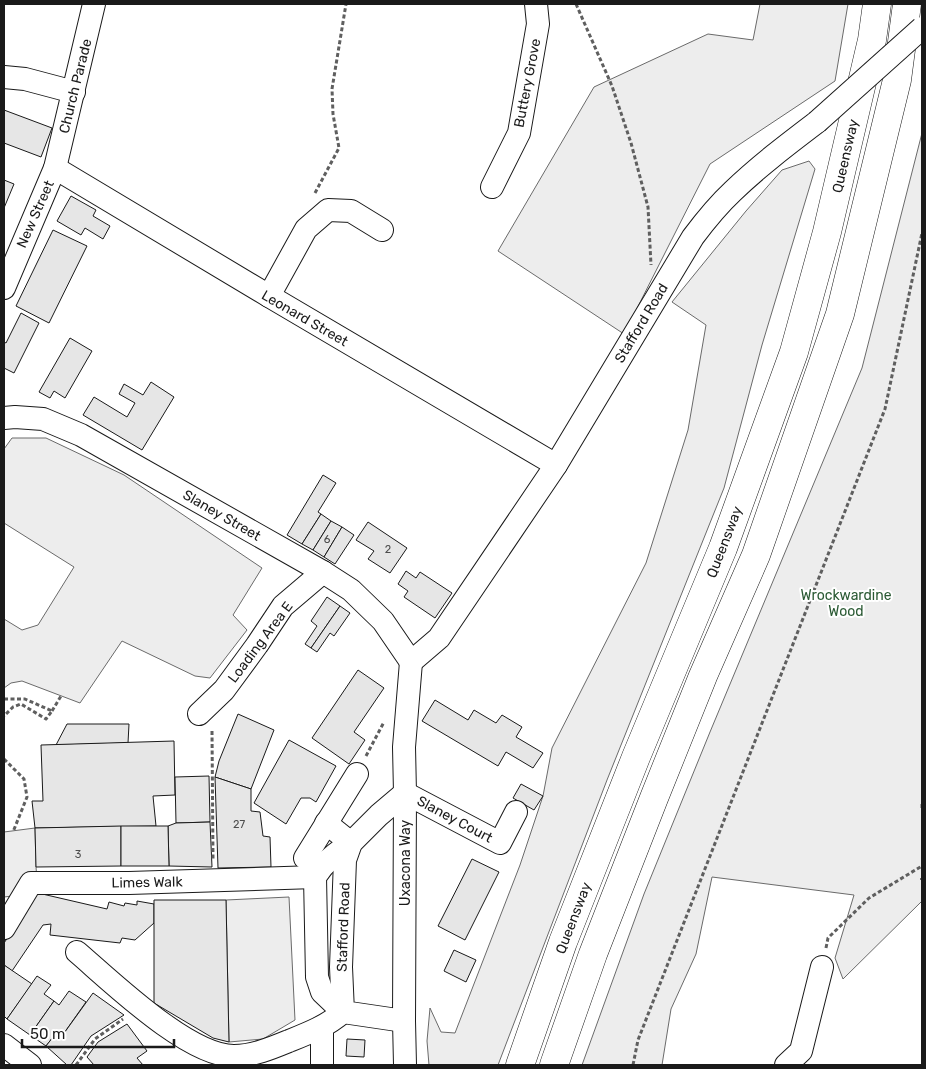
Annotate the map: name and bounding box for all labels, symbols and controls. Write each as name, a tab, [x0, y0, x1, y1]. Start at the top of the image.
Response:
street label: Church Parade	[56, 37, 95, 135]
street label: Buttery Grove	[511, 37, 544, 129]
street label: Queensway	[829, 117, 862, 195]
street label: New Street	[13, 177, 58, 251]
street label: Stafford Road	[611, 281, 672, 366]
street label: Leonard Street	[258, 287, 352, 350]
street label: Slaney Street	[180, 486, 264, 545]
street label: Queensway	[703, 504, 746, 580]
house number: 6	[324, 533, 331, 546]
house number: 2	[385, 543, 391, 556]
park label: Wrockwardine Wood	[800, 587, 892, 620]
street label: Loading Area E	[224, 598, 296, 686]
street label: Slaney Court	[414, 792, 496, 847]
house number: 27	[233, 818, 245, 831]
street label: Uxacona Way	[397, 820, 414, 906]
house number: 3	[75, 848, 82, 861]
street label: Limes Walk	[111, 873, 183, 892]
street label: Queensway	[552, 880, 595, 956]
street label: Stafford Road	[333, 882, 354, 972]
scale bar	[22, 1016, 175, 1048]
text: 50 m	[30, 1025, 65, 1043]

